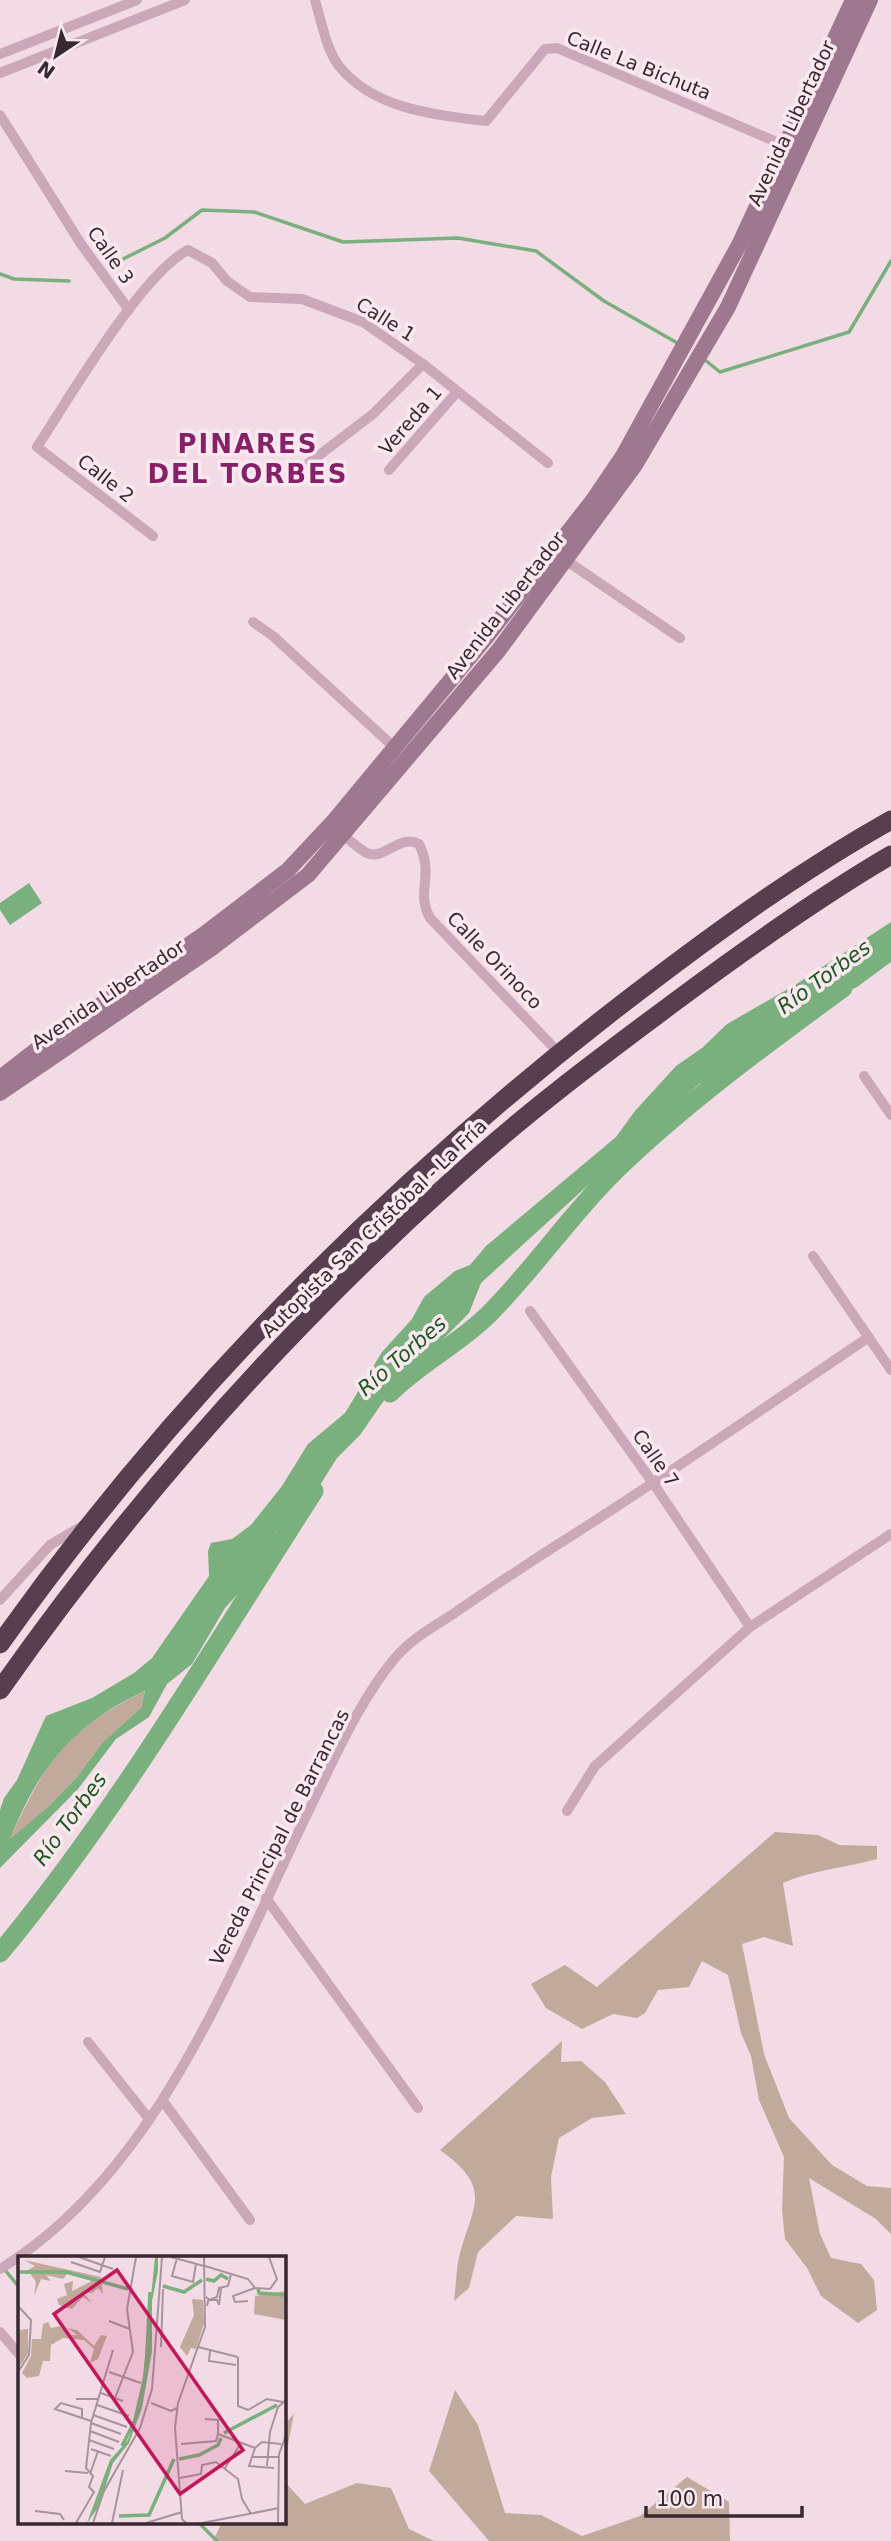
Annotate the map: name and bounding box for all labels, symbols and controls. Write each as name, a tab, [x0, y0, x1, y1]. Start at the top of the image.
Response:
north arrow	[21, 21, 91, 91]
street label: Calle La Bichuta	[564, 26, 714, 104]
street label: Avenida Libertador	[743, 37, 839, 209]
text: N	[33, 56, 59, 83]
street label: Calle 3	[83, 222, 139, 288]
street label: Calle 1	[352, 292, 420, 346]
street label: Vereda 1	[374, 381, 446, 459]
district label: PINARES DEL TORBES	[147, 429, 349, 489]
street label: Calle 2	[74, 449, 138, 507]
street label: Avenida Libertador	[441, 527, 569, 683]
street label: Calle Orinoco	[443, 907, 547, 1013]
street label: Avenida Libertador	[27, 934, 189, 1053]
water label: Río Torbes	[773, 935, 875, 1019]
street label: Autopista San Cristóbal - La Fría	[257, 1114, 491, 1342]
water label: Río Torbes	[353, 1311, 451, 1401]
street label: Calle 7	[628, 1425, 684, 1491]
street label: Vereda Principal de Barrancas	[205, 1705, 353, 1969]
water label: Río Torbes	[28, 1768, 112, 1870]
inset map	[18, 2256, 285, 2524]
scale bar	[646, 2474, 802, 2518]
text: 100 m	[656, 2487, 723, 2511]

